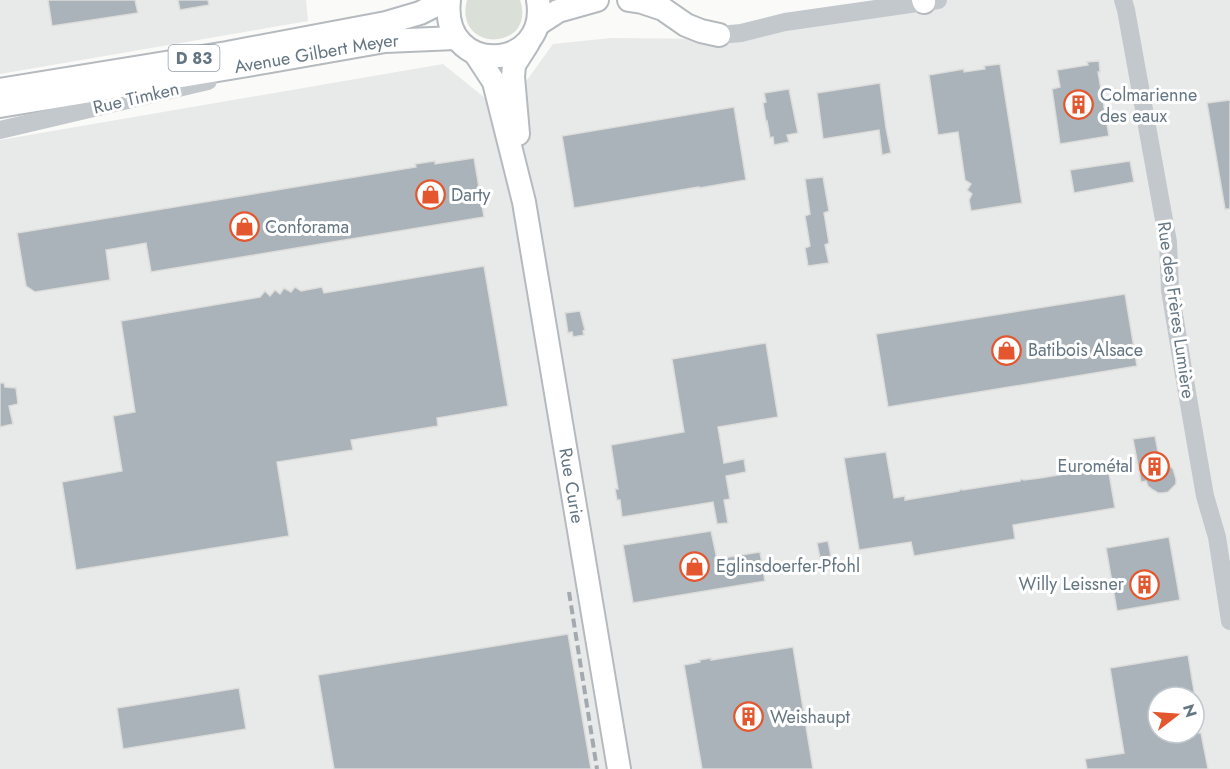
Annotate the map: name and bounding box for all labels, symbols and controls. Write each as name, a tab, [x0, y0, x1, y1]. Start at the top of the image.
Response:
street label: Avenue Gilbert Meyer	[232, 27, 400, 80]
road number: D 83	[168, 45, 220, 71]
street label: Rue Timken	[90, 75, 182, 121]
place label: Colmarienne des eaux	[1100, 82, 1197, 129]
building icon: Colmarienne des eaux	[1063, 89, 1095, 121]
shop icon: Darty	[414, 179, 446, 211]
place label: Darty	[451, 182, 490, 208]
shop icon: Conforama	[228, 211, 260, 243]
place label: Conforama	[265, 214, 349, 240]
street label: Rue des Frères Lumière	[1151, 220, 1201, 400]
shop icon: Batibois Alsace	[991, 334, 1023, 366]
place label: Batibois Alsace	[1028, 337, 1143, 363]
street label: Rue Curie	[552, 446, 591, 525]
building icon: Eurométal	[1138, 450, 1170, 482]
place label: Eurométal	[1057, 453, 1133, 479]
shop icon: Eglinsdoerfer-Pfohl	[679, 550, 711, 582]
place label: Eglinsdoerfer-Pfohl	[716, 553, 860, 579]
building icon: Willy Leissner	[1129, 568, 1161, 600]
place label: Willy Leissner	[1018, 571, 1125, 597]
north arrow	[1146, 685, 1206, 745]
building icon: Weishaupt	[733, 701, 765, 733]
text: N	[1177, 701, 1203, 720]
place label: Weishaupt	[770, 704, 850, 730]

